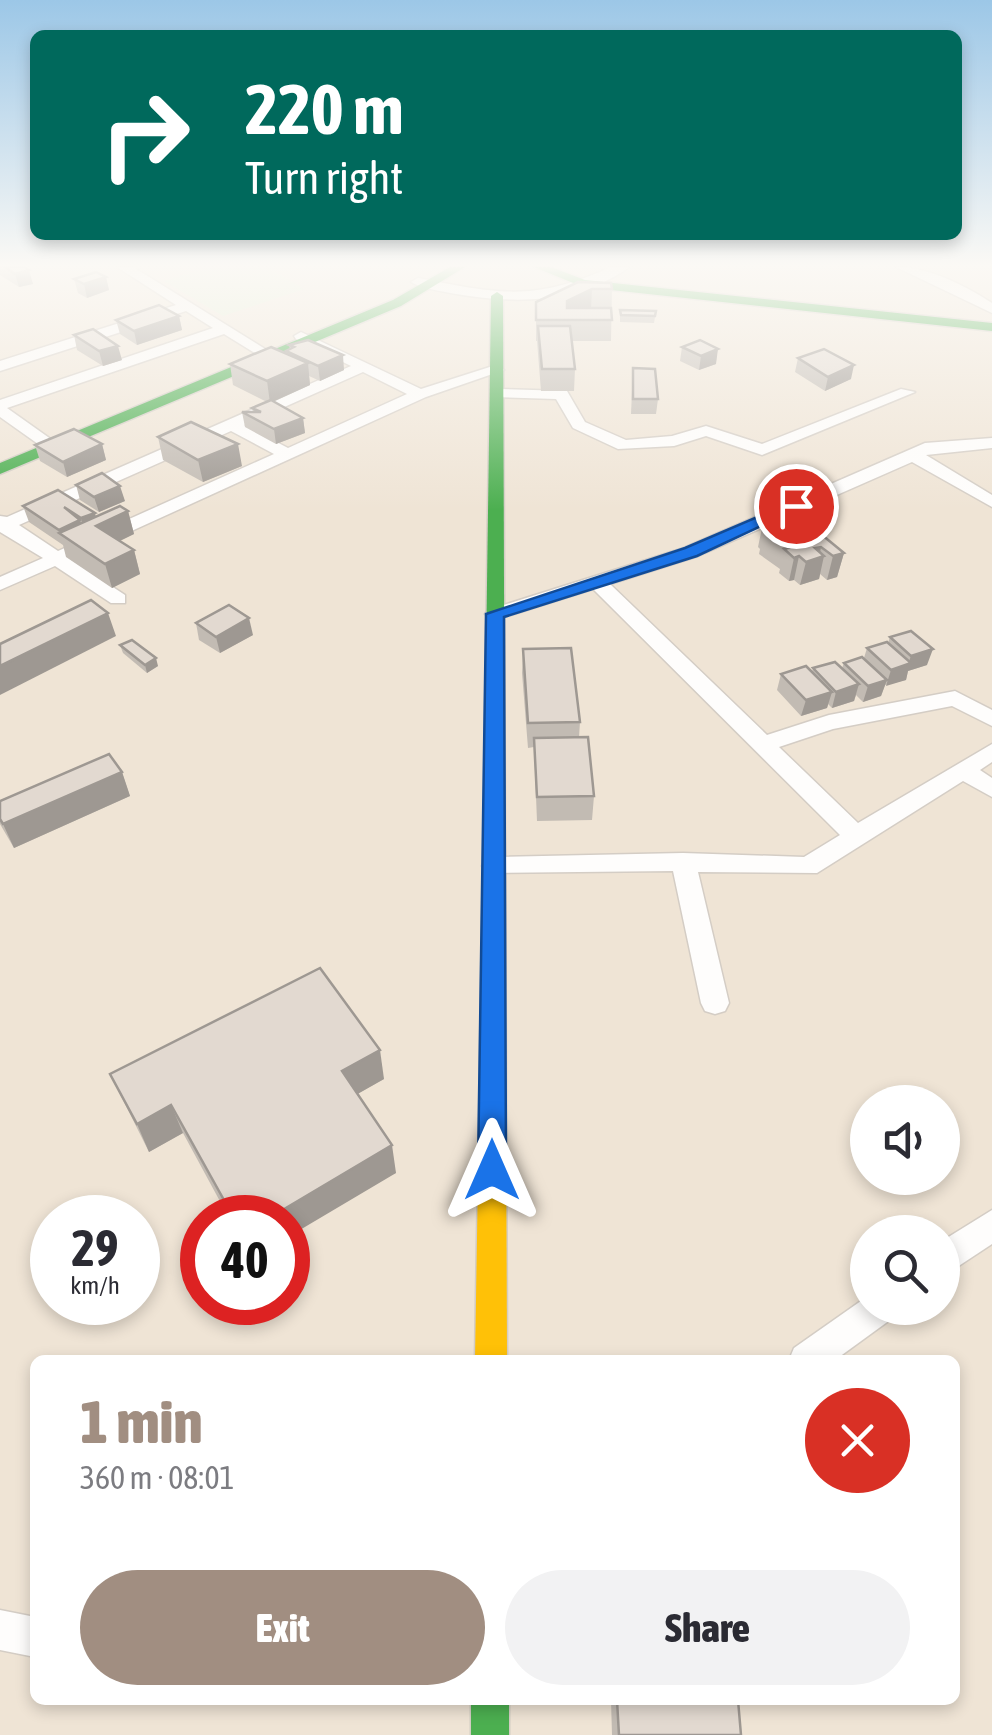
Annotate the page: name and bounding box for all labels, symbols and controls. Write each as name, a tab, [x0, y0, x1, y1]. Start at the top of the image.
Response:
text: 220 m	[245, 69, 404, 149]
icon: right	[80, 70, 210, 200]
text: Turn right	[245, 152, 403, 204]
pin	[754, 464, 839, 549]
icon: arrive	[769, 479, 824, 534]
map controls	[850, 1085, 960, 1325]
button: sound	[850, 1085, 960, 1195]
position arrow	[440, 1118, 544, 1222]
speed limit sign: 40	[180, 1195, 310, 1325]
button: search	[850, 1215, 960, 1325]
text: 29	[71, 1219, 118, 1277]
text: km/h	[70, 1271, 120, 1299]
text: 1 min	[80, 1387, 203, 1456]
button: close	[805, 1388, 910, 1493]
text: 360 m · 08:01	[80, 1459, 235, 1496]
button: Exit	[80, 1570, 485, 1685]
button: Share	[505, 1570, 910, 1685]

